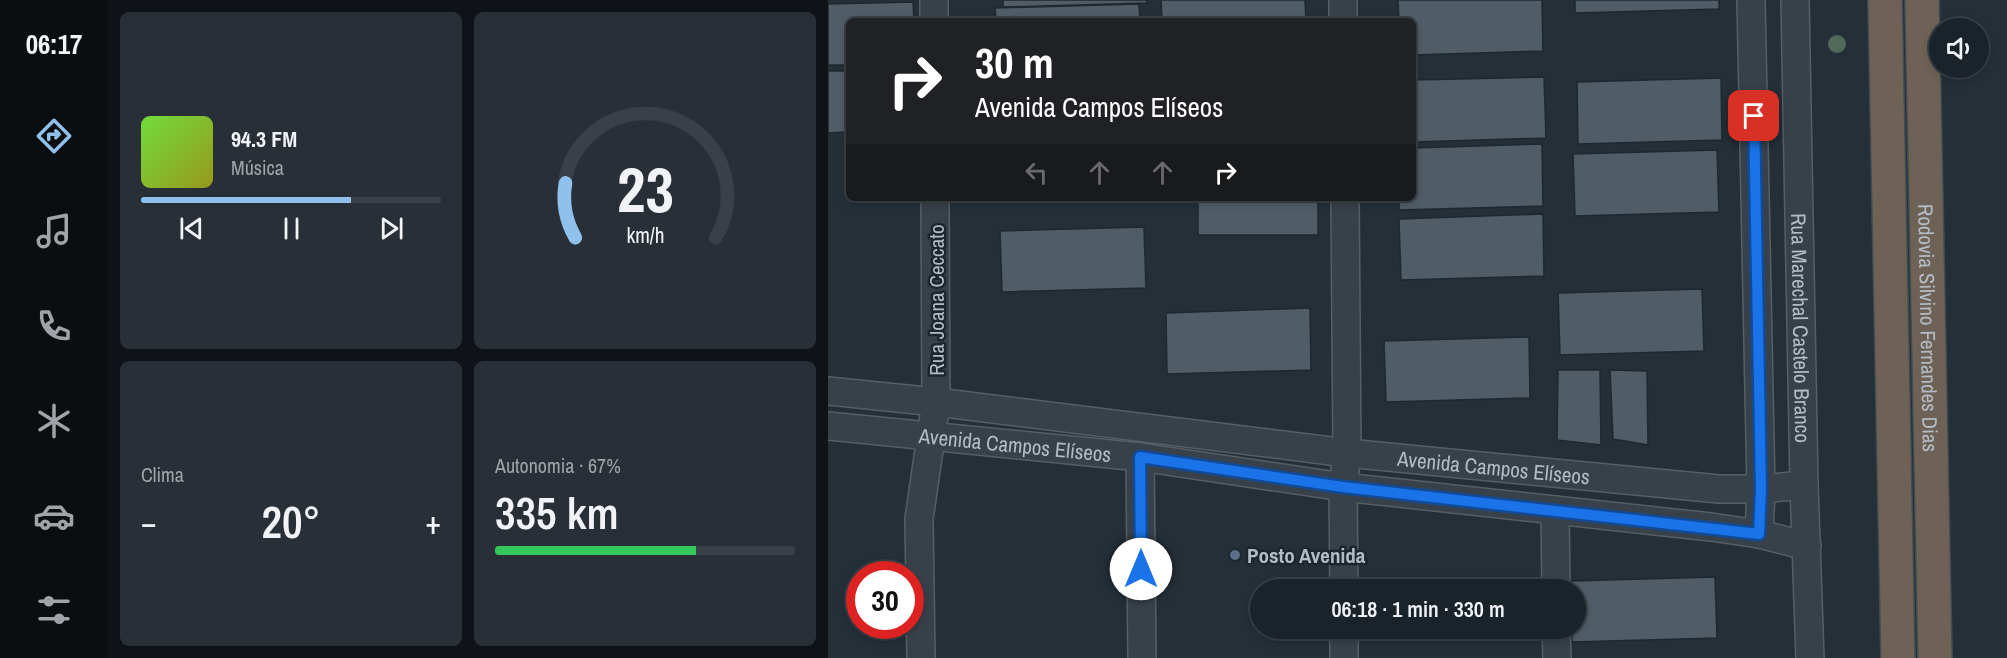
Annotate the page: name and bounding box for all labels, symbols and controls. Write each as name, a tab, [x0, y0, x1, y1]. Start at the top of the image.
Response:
map controls	[1929, 18, 1989, 78]
button: sound	[1929, 18, 1989, 78]
text: 06:17	[26, 26, 82, 62]
text: 30 m	[975, 35, 1054, 91]
icon: right	[876, 42, 954, 120]
text: Avenida Campos Elíseos	[975, 89, 1223, 125]
pin	[1728, 90, 1779, 141]
icon: arrive	[1737, 99, 1770, 132]
icon: directions	[33, 115, 75, 157]
text: 94.3 FM	[231, 124, 297, 154]
text: 23	[617, 147, 673, 231]
text: Música	[231, 154, 284, 181]
icon: left	[1020, 156, 1053, 189]
icon: ahead	[1083, 156, 1116, 189]
icon: ahead	[1146, 156, 1179, 189]
icon: right	[1209, 156, 1242, 189]
street label: Rodovia Silvino Fernandes Dias	[1912, 204, 1945, 452]
icon: music	[33, 210, 75, 252]
icon: previous	[175, 212, 208, 245]
icon: pause	[275, 212, 308, 245]
icon: next	[375, 212, 408, 245]
street label: Rua Marechal Castelo Branco	[1784, 213, 1818, 443]
text: km/h	[626, 221, 664, 250]
street label: Rua Joana Ceccato	[922, 224, 951, 376]
icon: phone	[33, 305, 75, 347]
icon: climate	[33, 400, 75, 442]
street label: Avenida Campos Elíseos	[917, 421, 1113, 469]
street label: Avenida Campos Elíseos	[1395, 443, 1591, 491]
text: Autonomia · 67%	[495, 452, 621, 479]
text: Clima	[141, 461, 184, 488]
text: 335 km	[495, 482, 619, 543]
text: 20°	[261, 491, 321, 552]
icon: car	[33, 495, 75, 537]
text: −	[141, 500, 157, 544]
text: +	[425, 500, 441, 544]
position arrow	[1109, 537, 1173, 601]
place label: Posto Avenida	[1247, 541, 1366, 570]
marker: Posto Avenida	[1228, 548, 1242, 562]
speed limit sign: 30	[846, 561, 924, 639]
icon: filters	[33, 589, 75, 631]
text: 06:18 · 1 min · 330 m	[1331, 594, 1505, 624]

